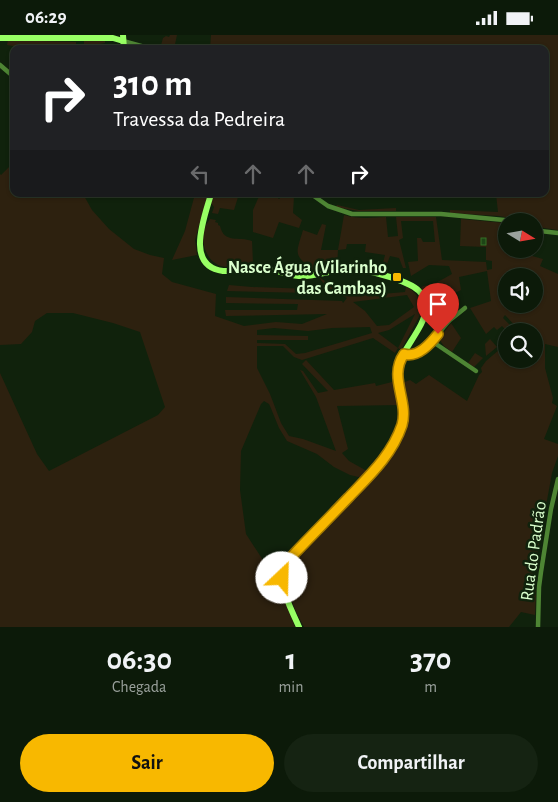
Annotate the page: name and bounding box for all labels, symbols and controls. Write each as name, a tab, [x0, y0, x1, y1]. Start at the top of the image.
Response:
text: 06:29	[25, 8, 67, 27]
icon: right	[30, 65, 95, 130]
text: 310 m	[113, 67, 192, 102]
text: Travessa da Pedreira	[113, 108, 285, 130]
icon: left	[186, 160, 214, 188]
icon: ahead	[239, 160, 267, 188]
icon: ahead	[292, 160, 320, 188]
icon: right	[345, 160, 373, 188]
north arrow	[498, 213, 542, 257]
map controls	[498, 213, 543, 368]
place label: Nasce Água (Vilarinho das Cambas)	[228, 256, 387, 298]
button: sound	[498, 268, 543, 313]
marker: Nasce Água (Vilarinho das Cambas)	[391, 271, 403, 283]
pin	[417, 283, 459, 334]
icon: arrive	[424, 290, 452, 318]
button: search	[498, 323, 543, 368]
street label: Rua do Padrão	[518, 500, 550, 602]
position arrow	[255, 551, 307, 603]
text: 06:30	[106, 645, 172, 675]
text: 1	[286, 645, 296, 675]
text: 370	[410, 645, 451, 675]
text: Chegada	[112, 679, 167, 695]
text: min	[279, 679, 303, 695]
text: m	[424, 679, 437, 695]
button: Sair	[20, 734, 274, 792]
button: Compartilhar	[284, 734, 538, 792]

